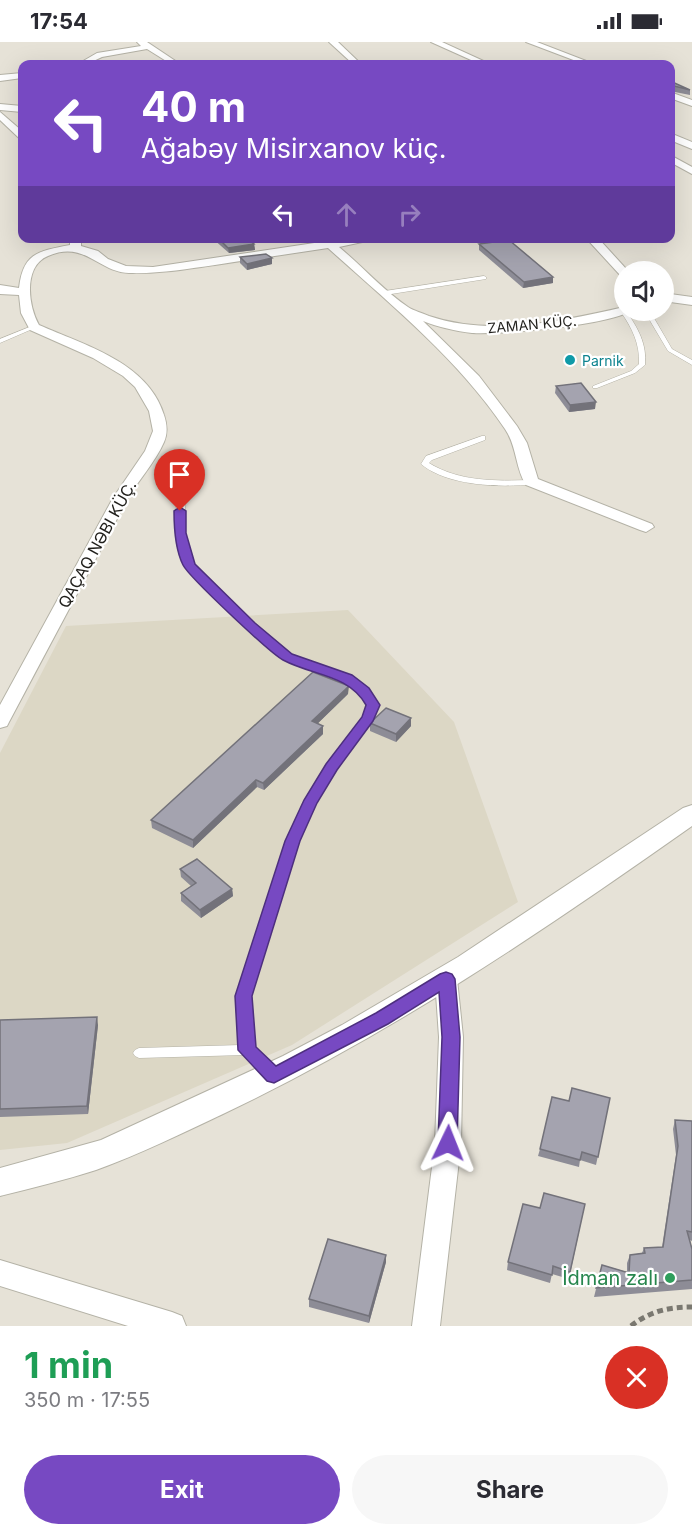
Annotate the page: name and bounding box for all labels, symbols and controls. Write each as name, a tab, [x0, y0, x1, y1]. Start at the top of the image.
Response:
text: 17:54	[30, 8, 88, 34]
text: 40 m	[141, 81, 246, 132]
icon: left	[42, 84, 120, 162]
text: Ağabəy Misirxanov küç.	[141, 132, 446, 165]
icon: left	[267, 198, 300, 231]
icon: ahead	[330, 198, 363, 231]
icon: right	[393, 198, 426, 231]
map controls	[614, 261, 674, 321]
button: sound	[614, 261, 674, 321]
street label: ZAMAN KÜÇ.	[487, 312, 577, 336]
place label: Parnik	[582, 352, 624, 369]
marker: Parnik	[563, 353, 577, 367]
pin	[154, 449, 205, 511]
icon: arrive	[163, 458, 196, 491]
street label: QAÇAQ NƏBI KÜÇ.	[54, 477, 140, 611]
position arrow	[416, 1111, 480, 1175]
place label: İdman zalı	[562, 1265, 658, 1290]
marker: İdman zalı	[663, 1271, 677, 1285]
text: 1 min	[24, 1343, 113, 1387]
button: close	[605, 1346, 668, 1409]
text: 350 m · 17:55	[24, 1388, 150, 1412]
button: Exit	[24, 1455, 340, 1524]
button: Share	[352, 1455, 668, 1524]

